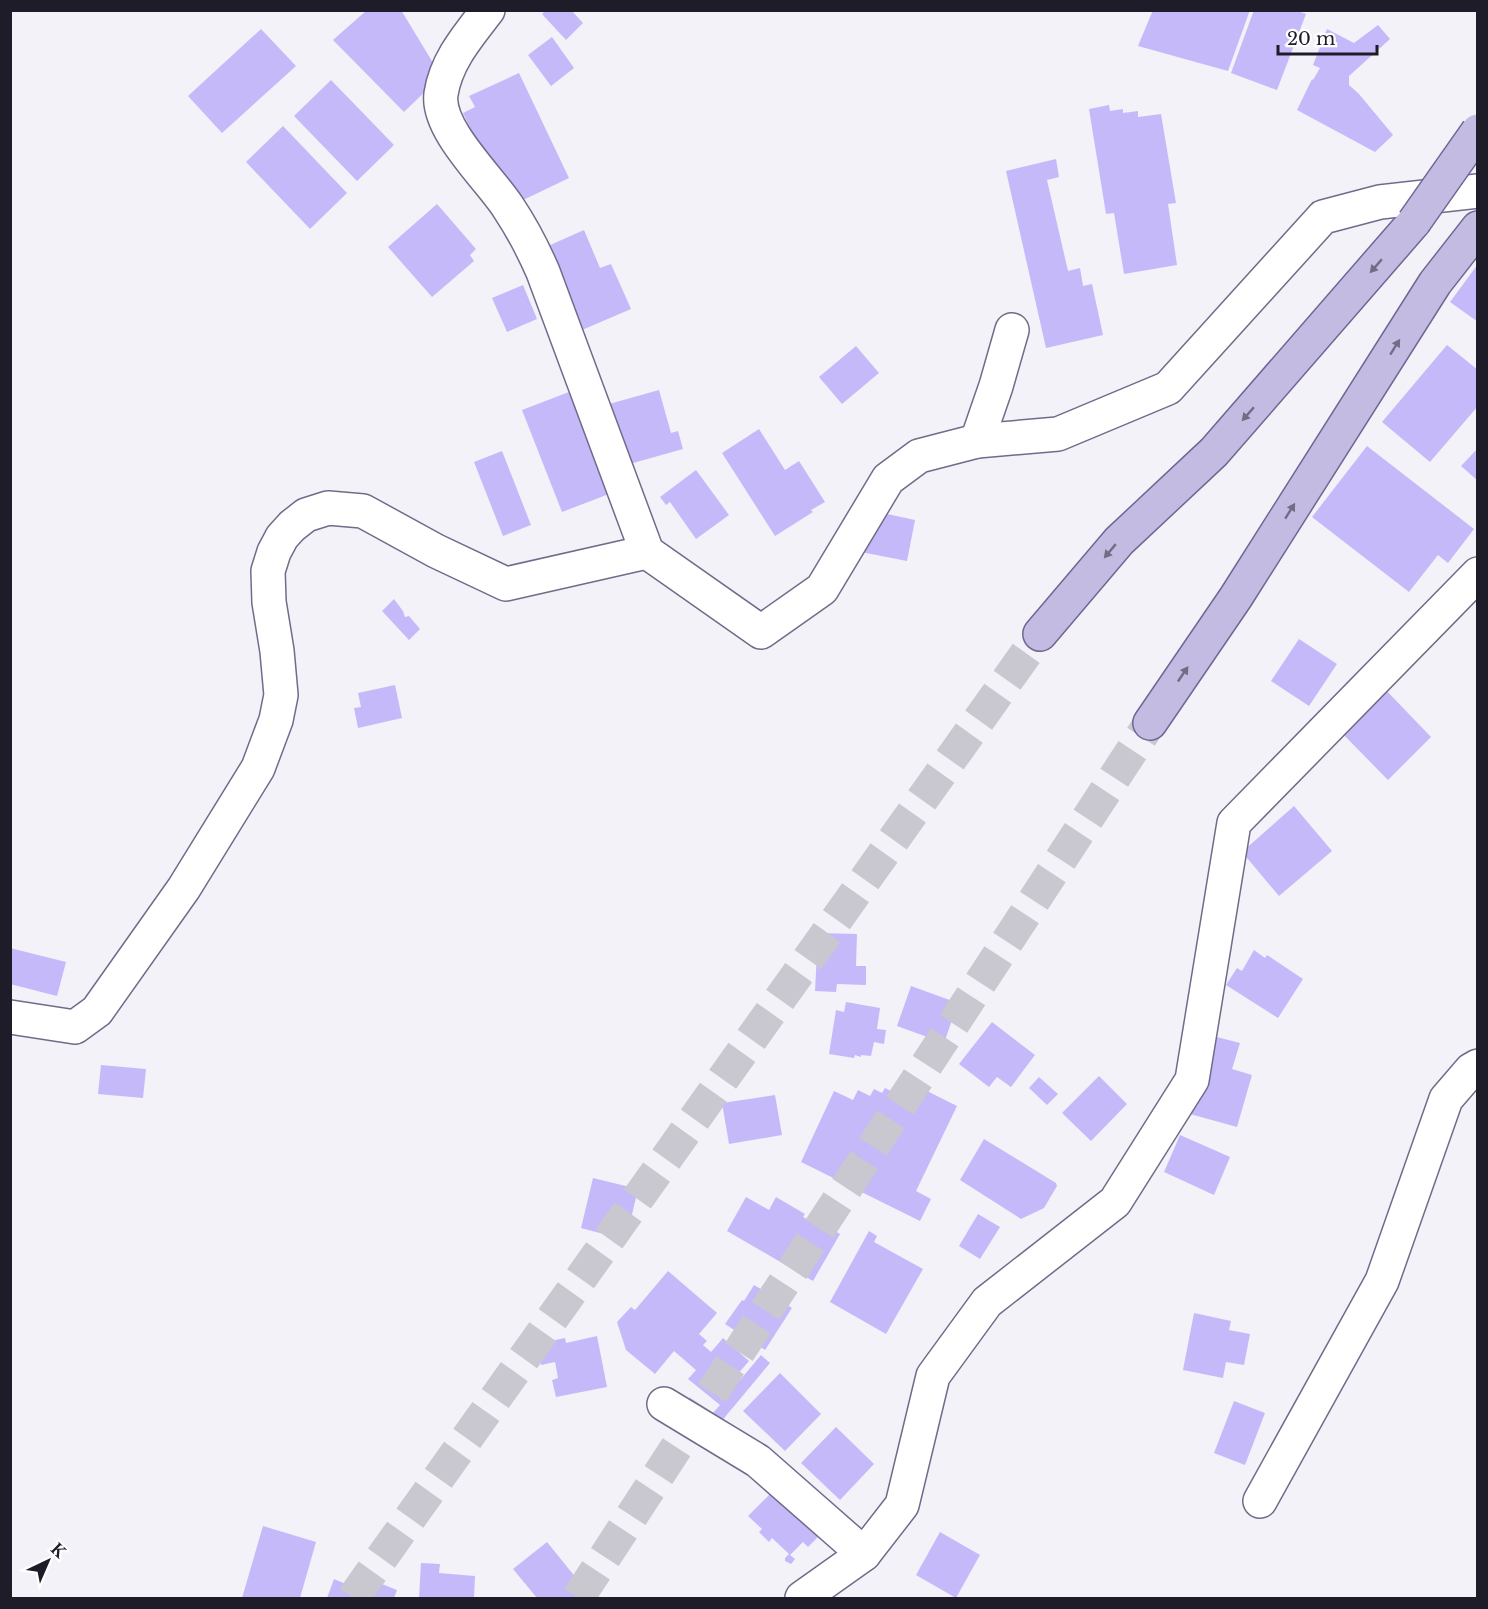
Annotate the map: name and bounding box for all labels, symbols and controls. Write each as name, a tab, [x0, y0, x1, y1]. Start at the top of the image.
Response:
scale bar	[1278, 18, 1377, 56]
text: 20 m	[1287, 28, 1335, 50]
one-way arrow	[1369, 259, 1383, 274]
one-way arrow	[1389, 339, 1400, 355]
one-way arrow	[1242, 406, 1255, 421]
one-way arrow	[1285, 503, 1296, 520]
one-way arrow	[1104, 543, 1117, 558]
one-way arrow	[1177, 667, 1189, 683]
north arrow	[18, 1531, 78, 1591]
text: K	[47, 1538, 71, 1563]

